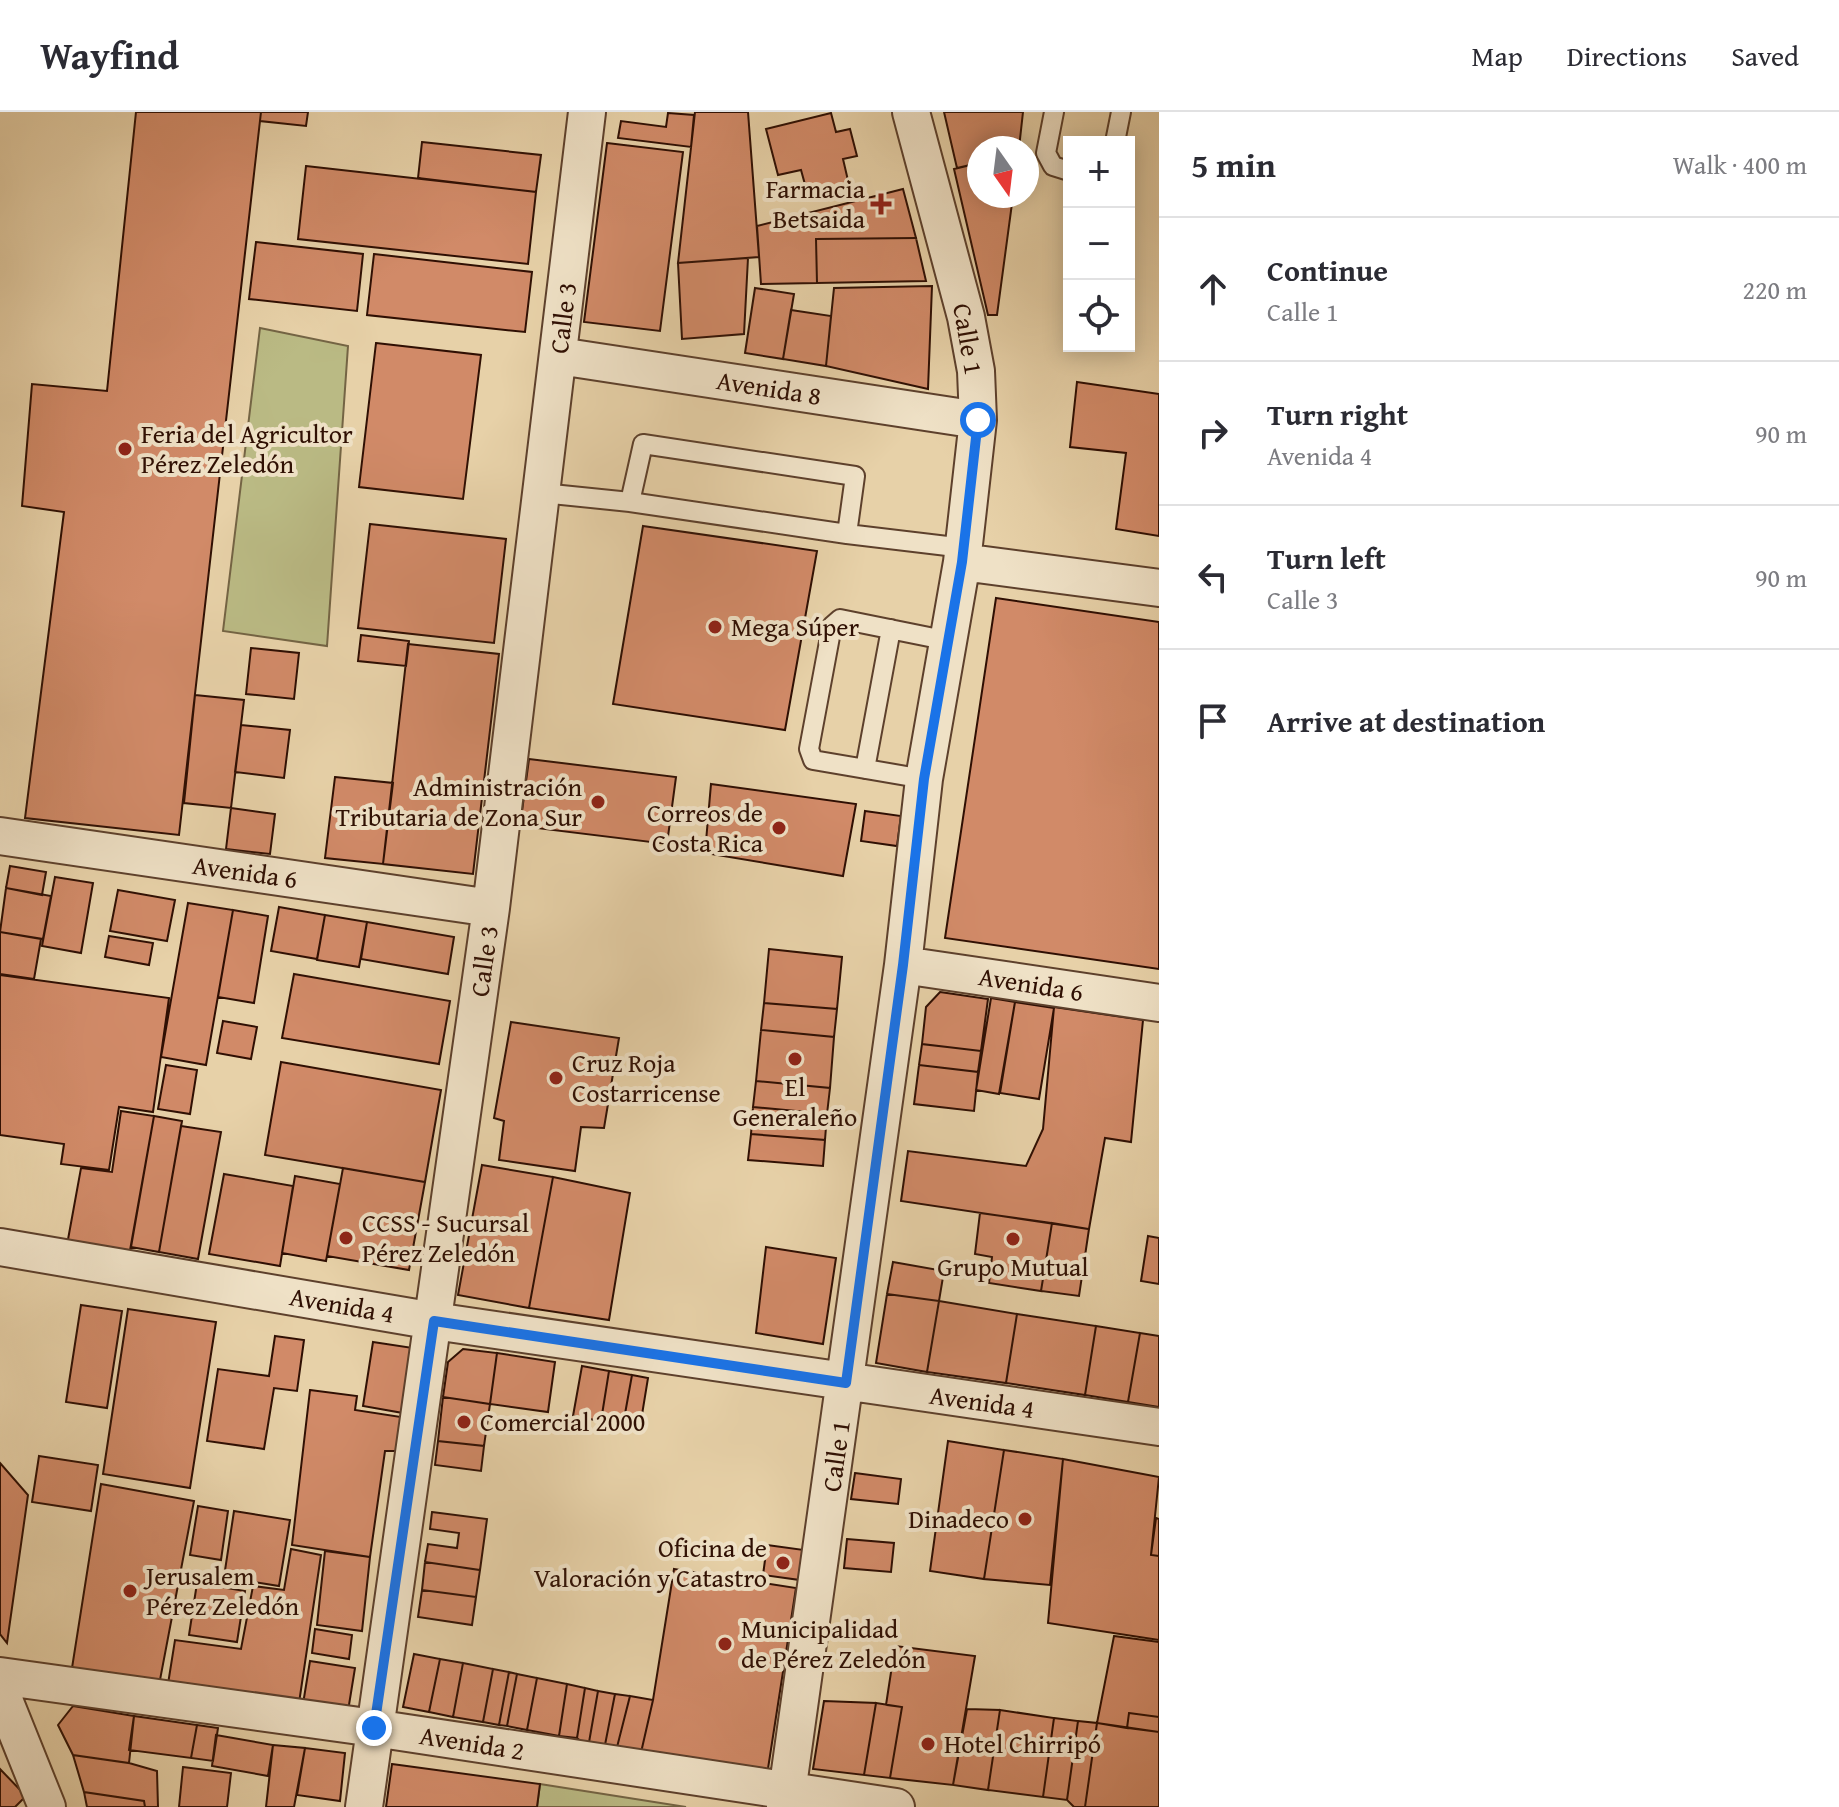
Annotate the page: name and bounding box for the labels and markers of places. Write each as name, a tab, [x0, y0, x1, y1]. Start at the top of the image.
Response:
place label: Farmacia Betsaida	[766, 169, 866, 238]
marker: Farmacia Betsaida	[872, 195, 890, 213]
place label: Feria del Agricultor Pérez Zeledón	[141, 414, 353, 483]
marker: Feria del Agricultor Pérez Zeledón	[116, 440, 134, 458]
place label: Mega Súper	[731, 607, 859, 646]
marker: Mega Súper	[706, 618, 724, 636]
place label: Administración Tributaria de Zona Sur	[335, 767, 582, 836]
marker: Administración Tributaria de Zona Sur	[589, 793, 607, 811]
place label: Correos de Costa Rica	[647, 793, 764, 862]
marker: Correos de Costa Rica	[770, 819, 788, 837]
place label: Cruz Roja Costarricense	[572, 1043, 721, 1112]
marker: El Generaleño	[786, 1050, 804, 1068]
place label: El Generaleño	[733, 1067, 857, 1136]
marker: Cruz Roja Costarricense	[547, 1069, 565, 1087]
place label: CCSS - Sucursal Pérez Zeledón	[362, 1203, 529, 1272]
marker: CCSS - Sucursal Pérez Zeledón	[337, 1229, 355, 1247]
marker: Grupo Mutual	[1004, 1230, 1022, 1248]
place label: Grupo Mutual	[937, 1247, 1089, 1286]
place label: Comercial 2000	[480, 1402, 645, 1441]
marker: Comercial 2000	[455, 1413, 473, 1431]
place label: Dinadeco	[908, 1499, 1009, 1538]
marker: Dinadeco	[1016, 1510, 1034, 1528]
place label: Oficina de Valoración y Catastro	[534, 1528, 767, 1597]
marker: Oficina de Valoración y Catastro	[774, 1554, 792, 1572]
place label: Jerusalem Pérez Zeledón	[143, 1556, 299, 1625]
marker: Jerusalem Pérez Zeledón	[121, 1582, 139, 1600]
place label: Municipalidad de Pérez Zeledón	[741, 1609, 926, 1678]
marker: Municipalidad de Pérez Zeledón	[716, 1635, 734, 1653]
place label: Hotel Chirripó	[944, 1724, 1101, 1763]
marker: Hotel Chirripó	[919, 1735, 937, 1753]

